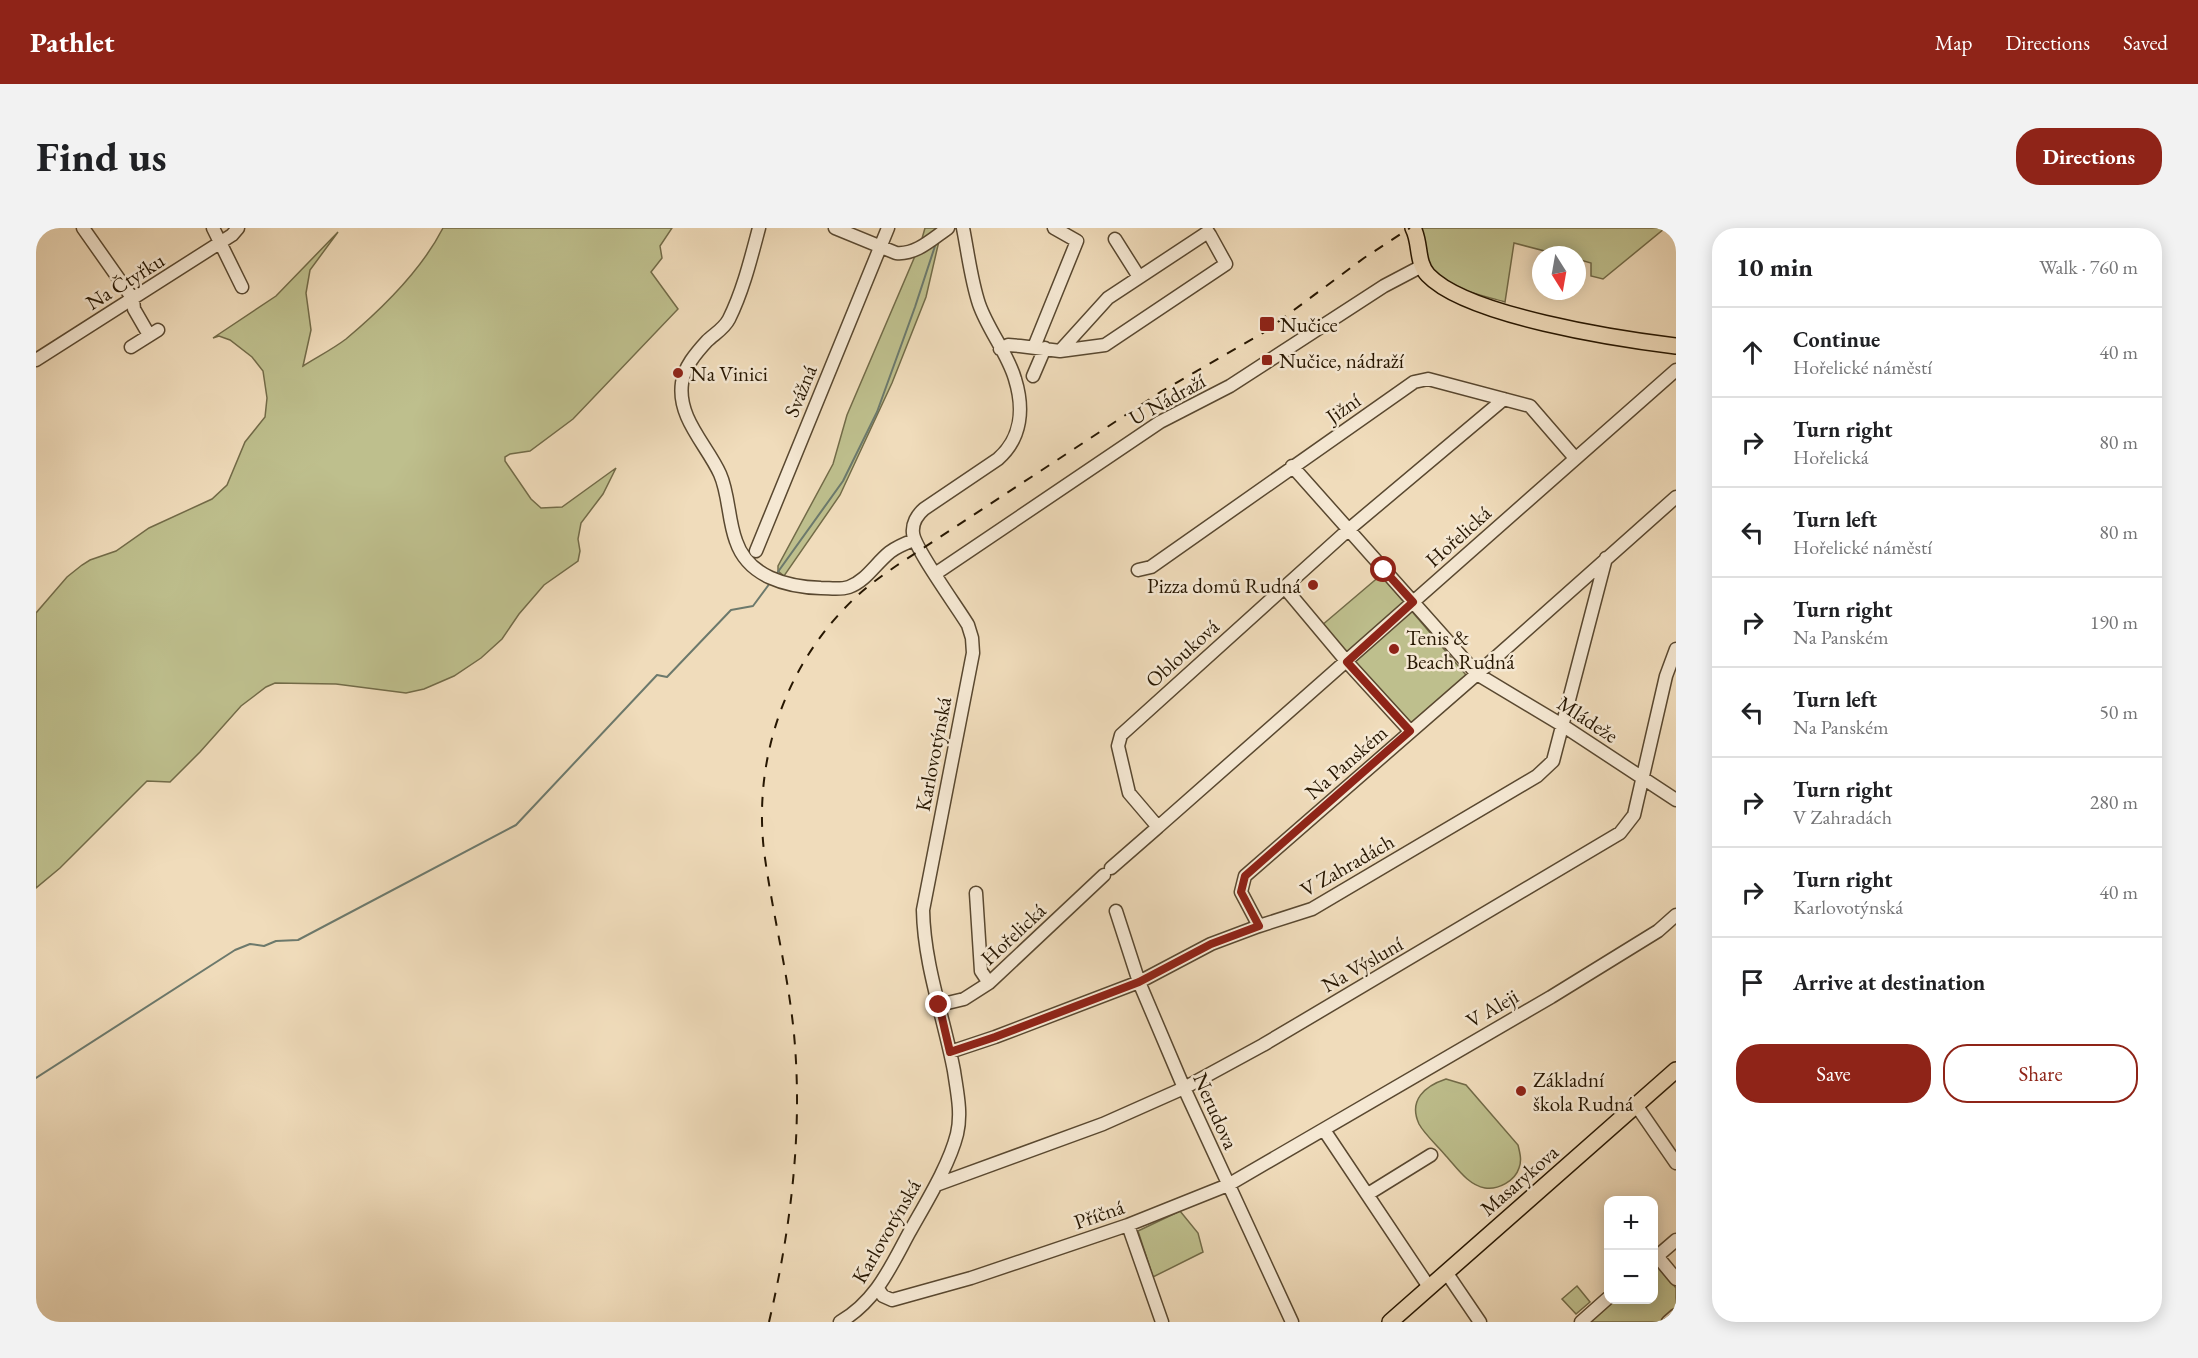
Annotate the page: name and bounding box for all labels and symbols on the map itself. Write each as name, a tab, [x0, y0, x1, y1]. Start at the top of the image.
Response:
street label: Na Čtyřku	[81, 246, 169, 316]
north arrow	[1532, 246, 1586, 300]
place label: Nučice	[1280, 311, 1338, 338]
marker: Nučice	[1258, 315, 1276, 333]
place label: Nučice, nádraží	[1279, 347, 1405, 374]
marker: Nučice, nádraží	[1260, 353, 1274, 367]
place label: Na Vinici	[690, 360, 768, 387]
street label: Svážná	[777, 360, 823, 421]
marker: Na Vinici	[671, 366, 685, 380]
street label: U Nádraží	[1124, 367, 1211, 431]
street label: Jižní	[1319, 386, 1366, 431]
street label: Hořelická	[1419, 499, 1497, 573]
route start	[1370, 556, 1396, 582]
place label: Pizza domů Rudná	[1147, 572, 1302, 599]
marker: Pizza domů Rudná	[1306, 578, 1320, 592]
street label: Oblouková	[1139, 612, 1225, 693]
place label: Tenis & Beach Rudná	[1406, 624, 1515, 675]
marker: Tenis & Beach Rudná	[1387, 642, 1401, 656]
street label: Mládeže	[1552, 689, 1624, 749]
street label: Karlovotýnská	[909, 694, 957, 813]
street label: Na Panském	[1299, 719, 1393, 805]
street label: V Zahradách	[1295, 827, 1399, 903]
street label: Hořelická	[975, 897, 1052, 971]
street label: Na Výsluní	[1316, 929, 1408, 998]
street label: V Aleji	[1461, 982, 1523, 1034]
route end	[925, 991, 951, 1017]
place label: Základní škola Rudná	[1533, 1066, 1634, 1117]
street label: Nerudova	[1187, 1069, 1245, 1154]
marker: Základní škola Rudná	[1514, 1084, 1528, 1098]
street label: Masarykova	[1474, 1138, 1564, 1222]
street label: Karlovotýnská	[845, 1174, 927, 1288]
street label: Příčná	[1070, 1193, 1128, 1235]

